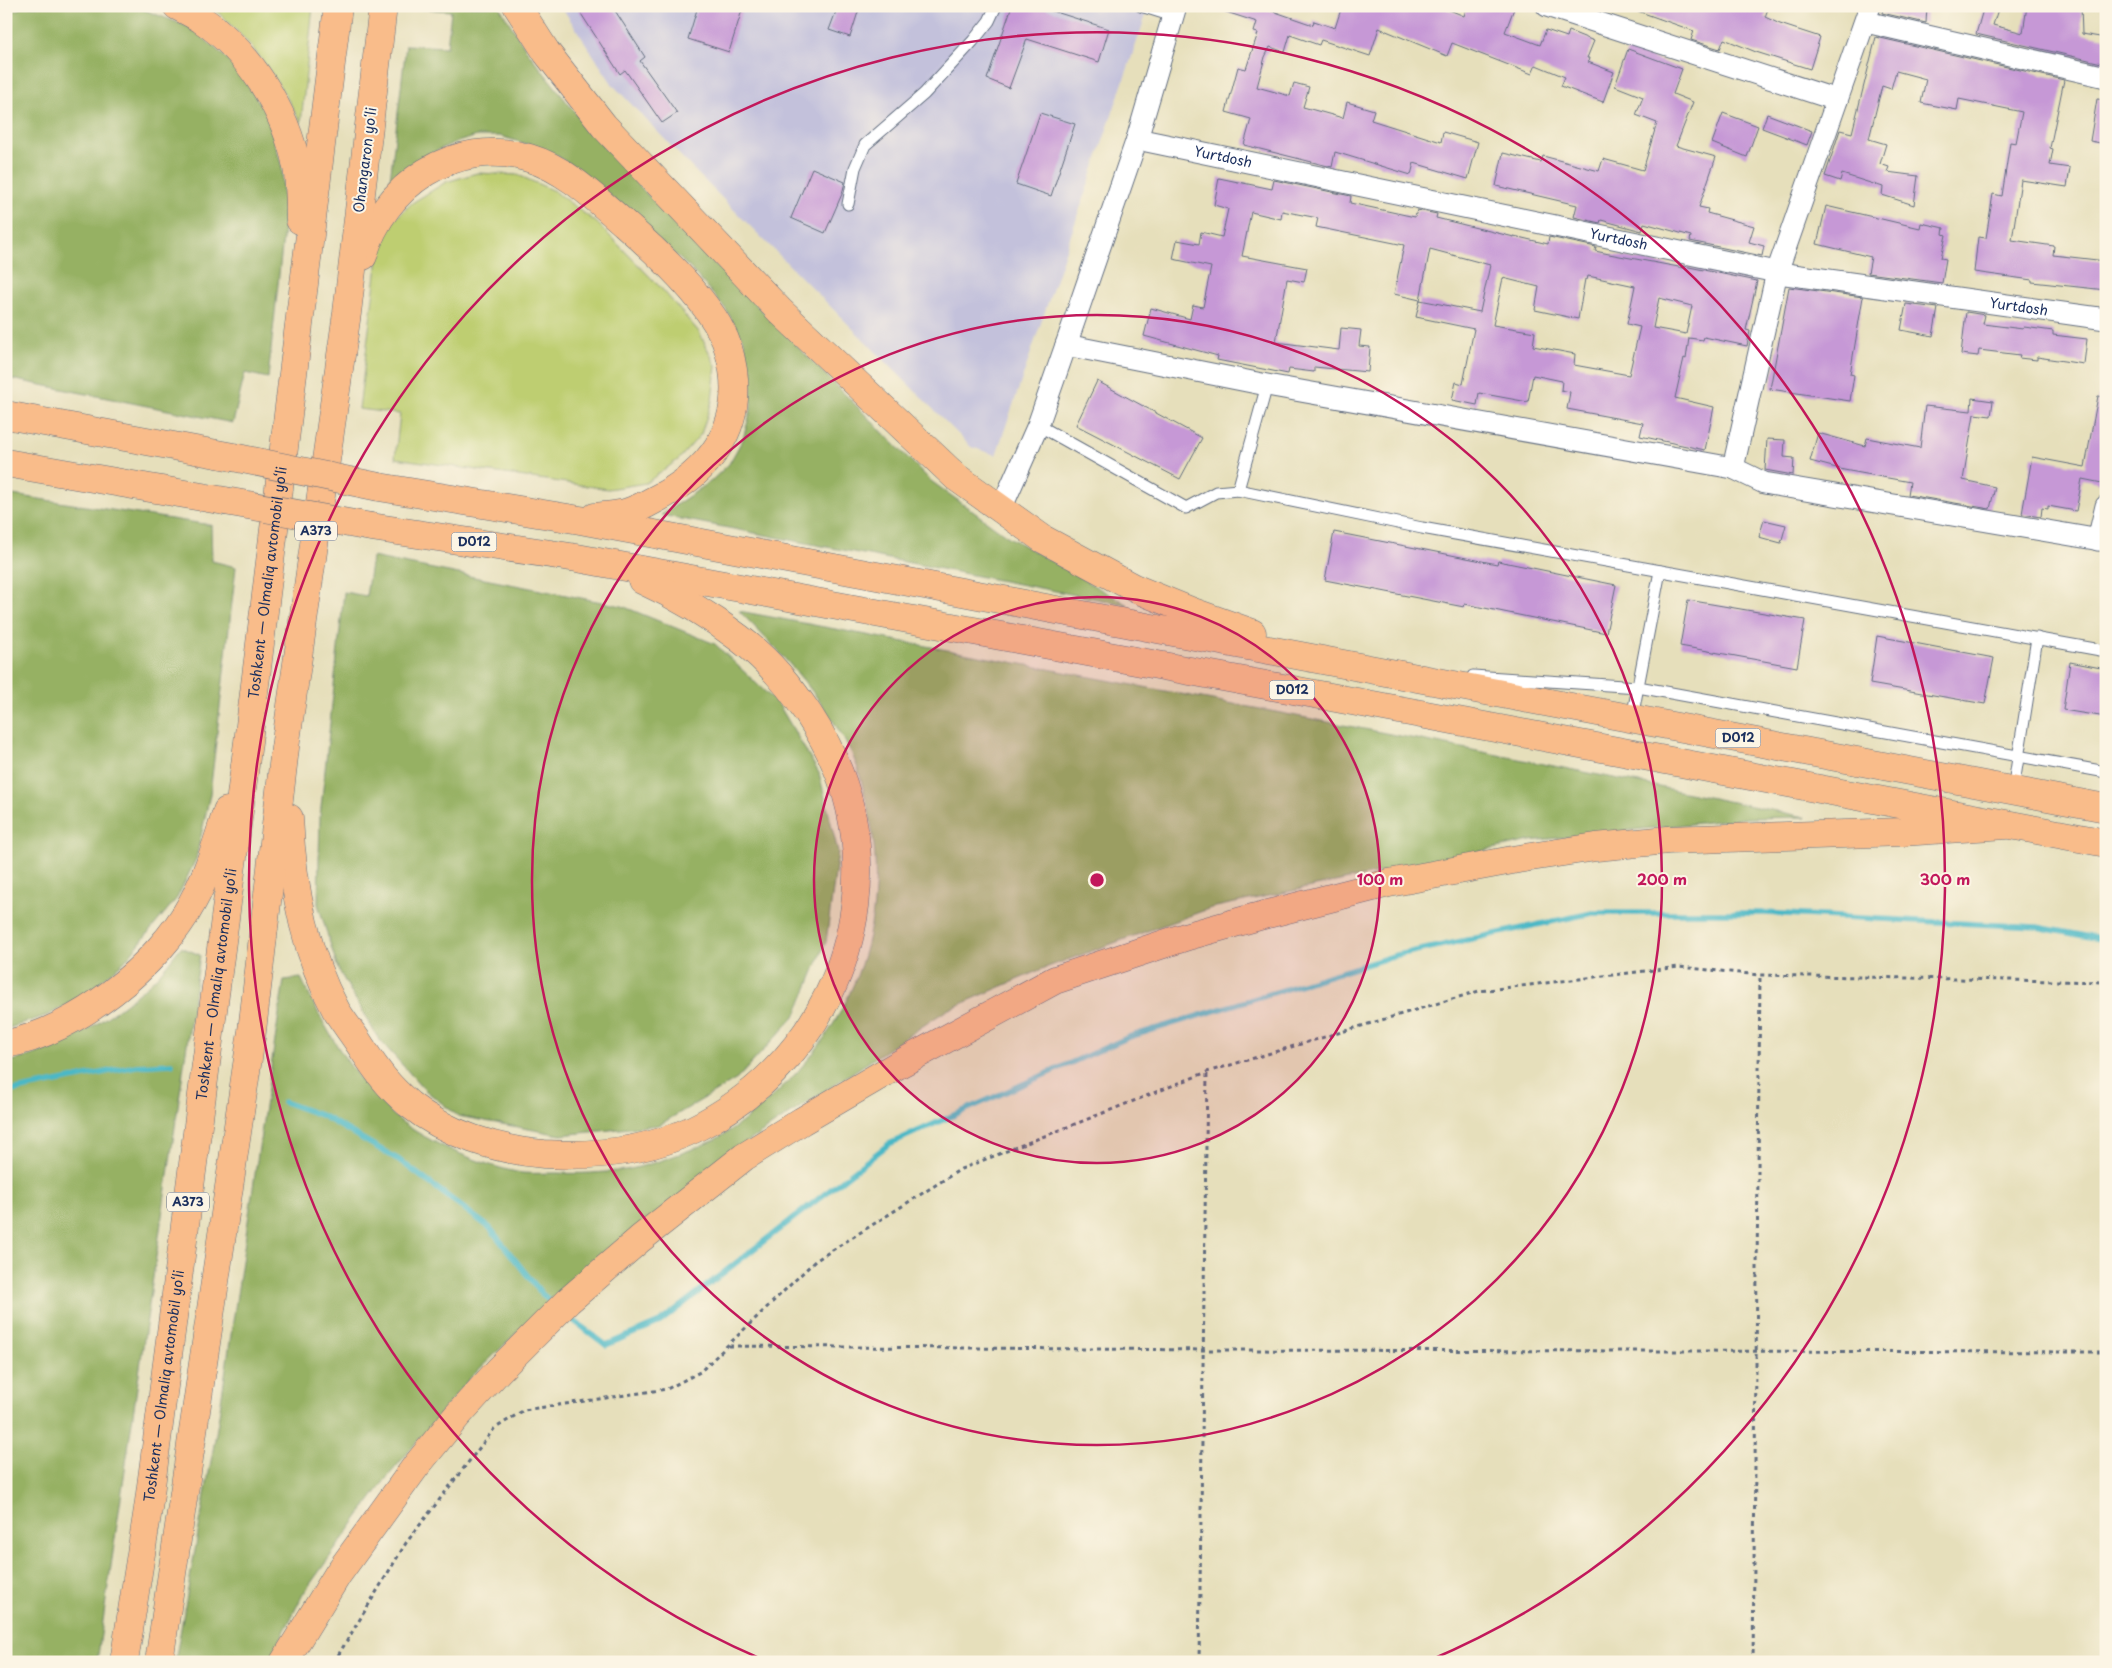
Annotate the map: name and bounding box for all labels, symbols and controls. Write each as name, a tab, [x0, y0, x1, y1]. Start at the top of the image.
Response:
street label: Ohangaron yoʻli	[348, 106, 381, 214]
street label: Yurtdosh	[1192, 140, 1254, 173]
street label: Yurtdosh	[1588, 222, 1650, 255]
street label: Yurtdosh	[1988, 292, 2050, 321]
street label: Toshkent — Olmaliq avtomobil yo‘li	[242, 465, 292, 700]
road number: A373	[295, 522, 337, 540]
road number: D012	[452, 532, 496, 552]
road number: D012	[1270, 680, 1314, 700]
road number: D012	[1716, 728, 1760, 748]
street label: Toshkent — Olmaliq avtomobil yo‘li	[190, 867, 241, 1102]
text: 100 m	[1357, 867, 1403, 890]
text: 200 m	[1637, 867, 1687, 890]
text: 300 m	[1920, 867, 1970, 890]
centre of rings	[1088, 871, 1106, 889]
road number: A373	[167, 1192, 209, 1212]
street label: Toshkent — Olmaliq avtomobil yo‘li	[138, 1268, 189, 1503]

